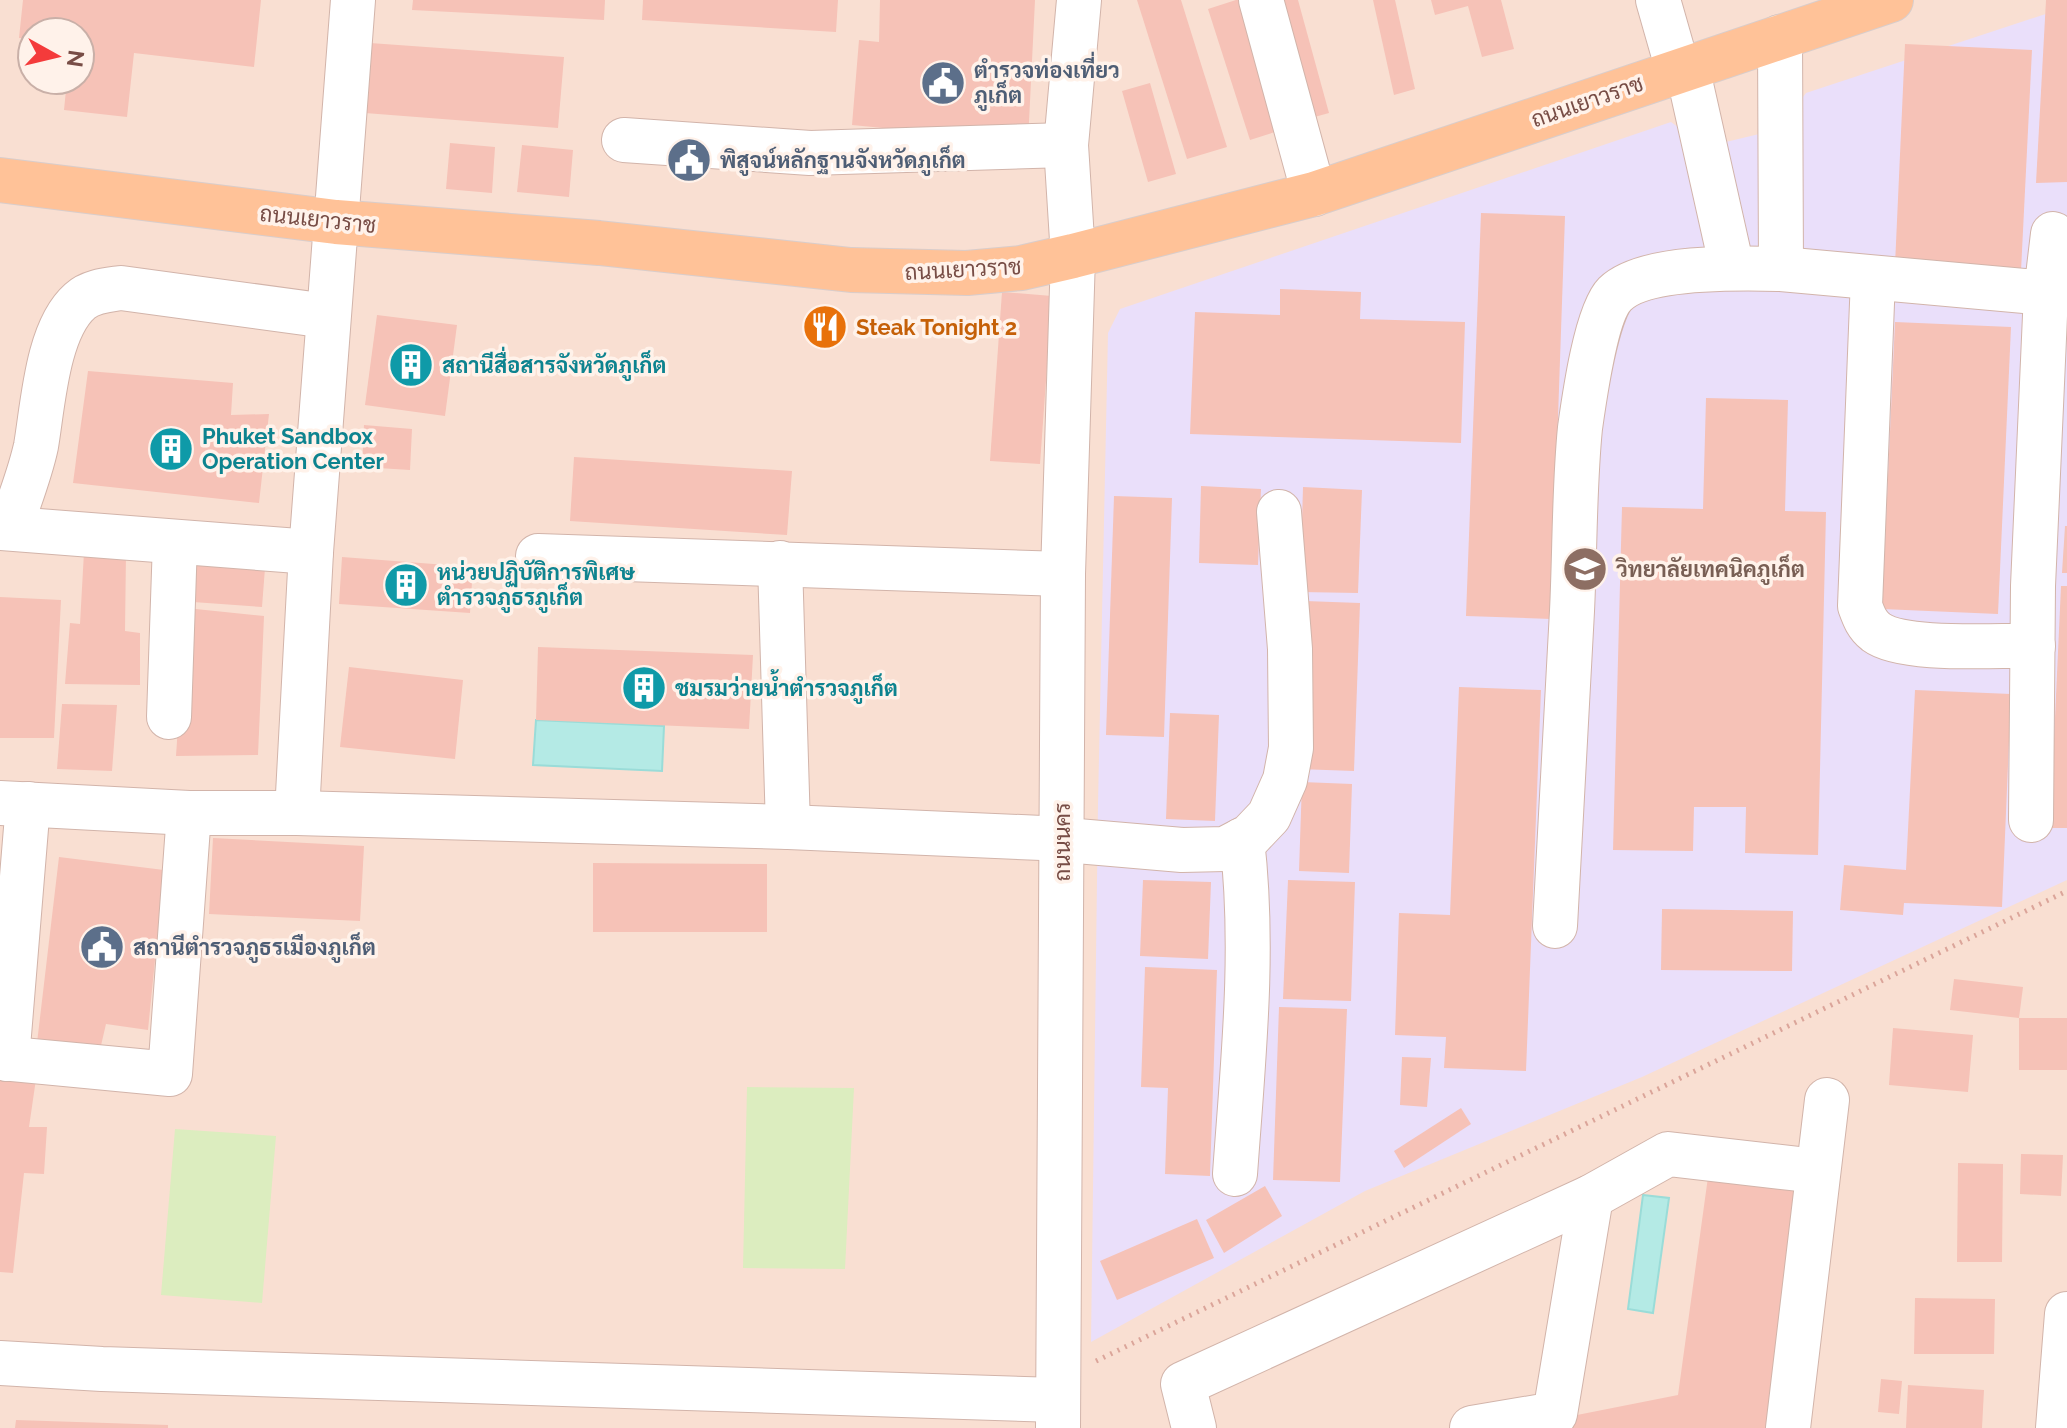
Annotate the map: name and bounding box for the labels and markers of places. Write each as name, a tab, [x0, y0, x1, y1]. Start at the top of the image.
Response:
place label: ตำรวจท่องเที่ยว ภูเก็ต	[974, 51, 1120, 111]
public building icon: ตำรวจท่องเที่ยว ภูเก็ต	[919, 59, 967, 107]
public building icon: พิสูจน์หลักฐานจังหวัดภูเก็ต	[665, 136, 713, 184]
place label: พิสูจน์หลักฐานจังหวัดภูเก็ต	[720, 145, 966, 176]
restaurant icon: Steak Tonight 2	[801, 303, 849, 351]
place label: Steak Tonight 2	[856, 314, 1017, 340]
building icon: สถานีสื่อสารจังหวัดภูเก็ต	[387, 341, 435, 389]
place label: สถานีสื่อสารจังหวัดภูเก็ต	[442, 346, 666, 381]
place label: Phuket Sandbox Operation Center	[202, 423, 385, 474]
building icon: Phuket Sandbox Operation Center	[147, 425, 195, 473]
school or university icon: วิทยาลัยเทคนิคภูเก็ต	[1561, 545, 1609, 593]
place label: วิทยาลัยเทคนิคภูเก็ต	[1615, 554, 1805, 585]
place label: หน่วยปฏิบัติการพิเศษ ตำรวจภูธรภูเก็ต	[437, 559, 635, 613]
building icon: หน่วยปฏิบัติการพิเศษ ตำรวจภูธรภูเก็ต	[382, 561, 430, 609]
building icon: ชมรมว่ายน้ำตำรวจภูเก็ต	[620, 664, 668, 712]
place label: ชมรมว่ายน้ำตำรวจภูเก็ต	[675, 669, 898, 704]
public building icon: สถานีตำรวจภูธรเมืองภูเก็ต	[78, 923, 126, 971]
place label: สถานีตำรวจภูธรเมืองภูเก็ต	[133, 932, 376, 963]

